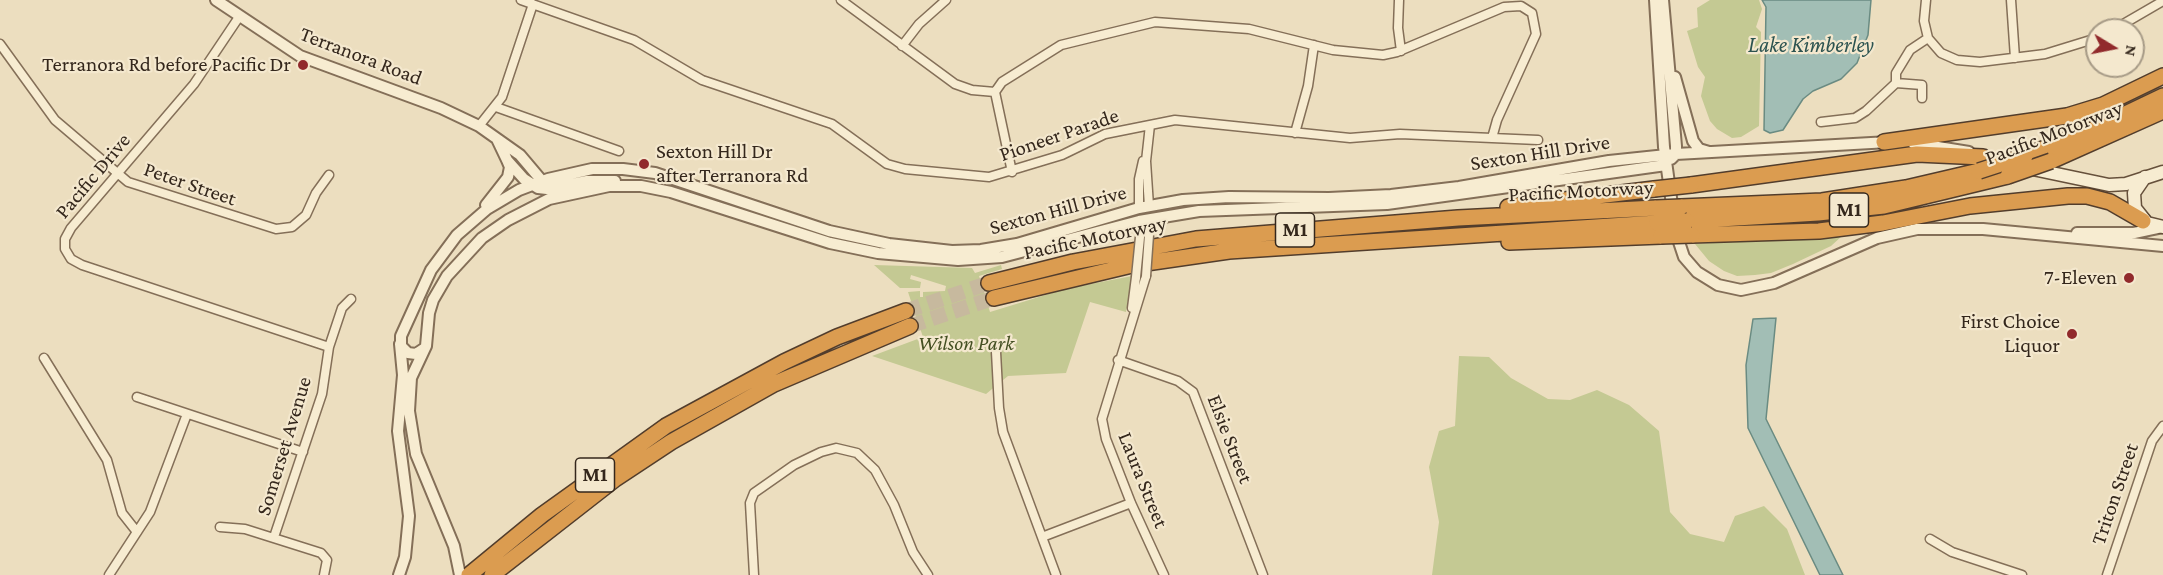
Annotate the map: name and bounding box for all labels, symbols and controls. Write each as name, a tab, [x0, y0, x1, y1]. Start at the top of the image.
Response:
north arrow	[2085, 18, 2145, 78]
street label: Terranora Road	[296, 21, 426, 91]
water label: Lake Kimberley	[1748, 32, 1874, 58]
text: N	[2122, 44, 2141, 58]
place label: Terranora Rd before Pacific Dr	[42, 52, 291, 78]
marker: Terranora Rd before Pacific Dr	[296, 58, 310, 72]
street label: Pacific Motorway	[1982, 95, 2126, 171]
street label: Pioneer Parade	[996, 103, 1122, 167]
street label: Pacific Drive	[50, 128, 136, 224]
street label: Sexton Hill Drive	[1468, 130, 1612, 176]
place label: Sexton Hill Dr after Terranora Rd	[656, 139, 808, 189]
street label: Peter Street	[141, 156, 239, 212]
marker: Sexton Hill Dr after Terranora Rd	[637, 157, 651, 171]
street label: Pacific Motorway	[1508, 175, 1654, 207]
street label: Sexton Hill Drive	[987, 180, 1129, 240]
road number: M1	[1830, 193, 1868, 227]
street label: Pacific Motorway	[1021, 211, 1169, 265]
road number: M1	[1276, 213, 1314, 247]
place label: 7-Eleven	[2044, 265, 2117, 291]
marker: 7-Eleven	[2122, 271, 2136, 285]
place label: First Choice Liquor	[1960, 309, 2060, 359]
marker: First Choice Liquor	[2065, 327, 2079, 341]
park label: Wilson Park	[918, 331, 1014, 357]
street label: Somerset Avenue	[251, 374, 317, 518]
street label: Elsie Street	[1202, 391, 1258, 487]
street label: Laura Street	[1112, 428, 1174, 532]
street label: Triton Street	[2086, 440, 2144, 548]
road number: M1	[576, 458, 614, 492]

